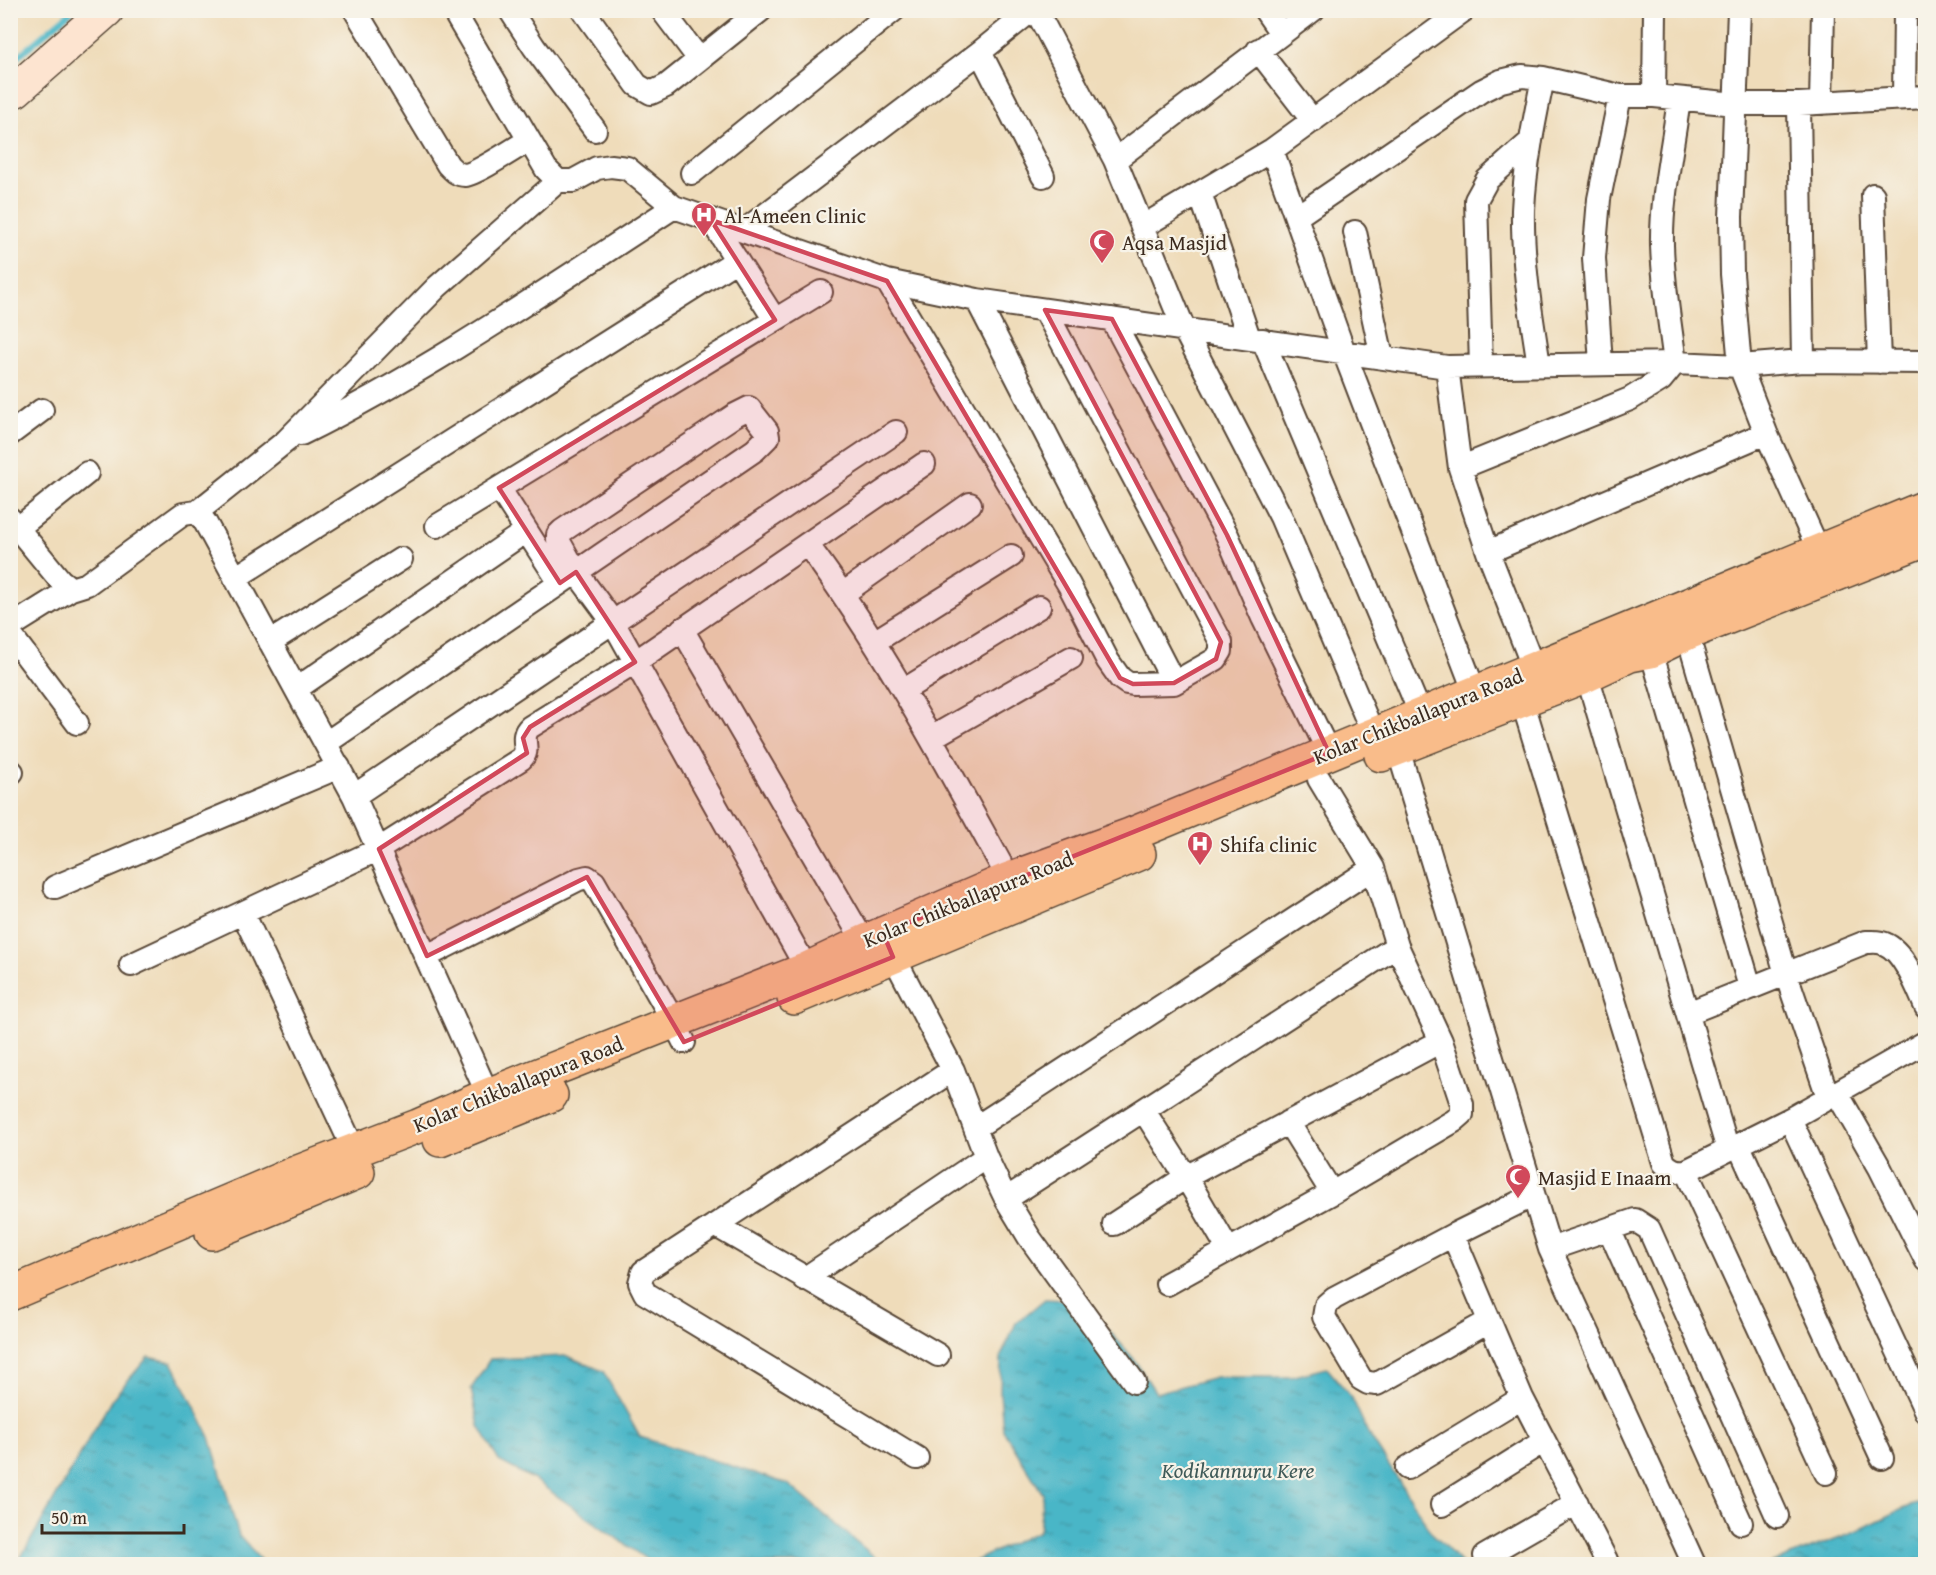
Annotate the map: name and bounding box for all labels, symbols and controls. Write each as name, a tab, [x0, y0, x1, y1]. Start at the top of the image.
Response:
hospital icon: Al-Ameen Clinic	[689, 200, 719, 238]
place label: Al-Ameen Clinic	[724, 200, 866, 231]
mosque icon: Aqsa Masjid	[1087, 227, 1117, 265]
place label: Aqsa Masjid	[1122, 227, 1228, 258]
street label: Kolar Chikballapura Road	[1308, 659, 1528, 772]
hospital icon: Shifa clinic	[1185, 829, 1215, 867]
place label: Shifa clinic	[1220, 829, 1317, 860]
street label: Kolar Chikballapura Road	[858, 842, 1078, 955]
street label: Kolar Chikballapura Road	[408, 1027, 628, 1140]
mosque icon: Masjid E Inaam	[1503, 1162, 1533, 1200]
place label: Masjid E Inaam	[1538, 1162, 1671, 1193]
water label: Kodikannuru Kere	[1161, 1454, 1315, 1486]
scale bar	[42, 1497, 184, 1535]
text: 50 m	[51, 1504, 87, 1531]

